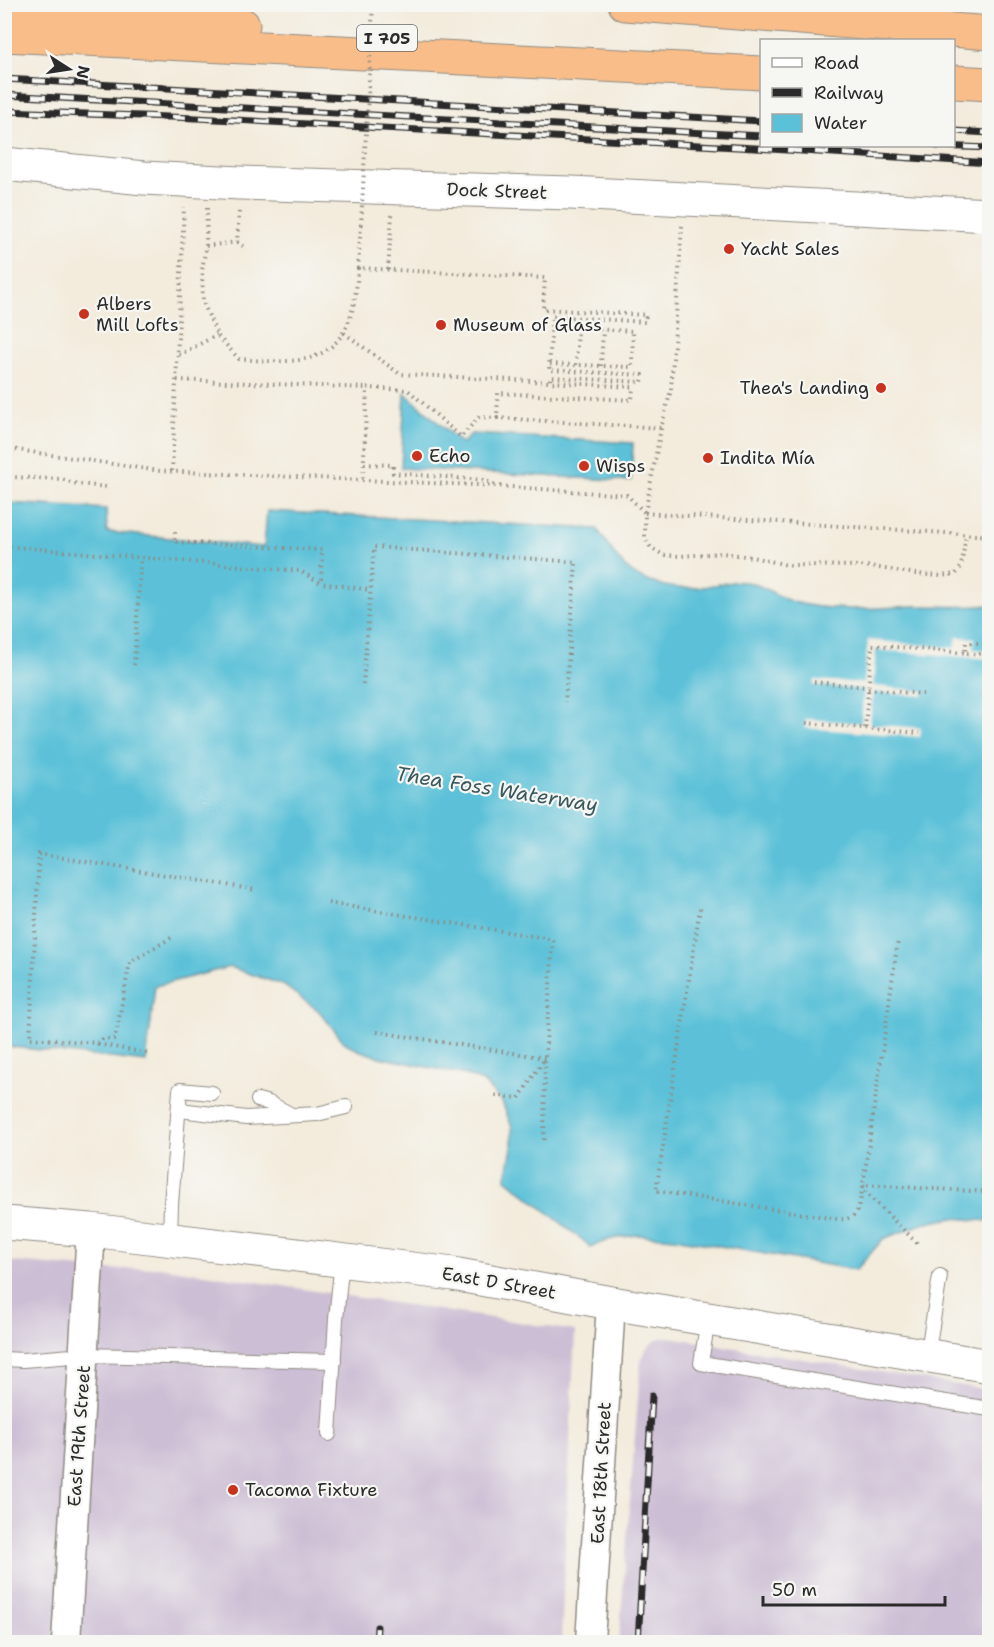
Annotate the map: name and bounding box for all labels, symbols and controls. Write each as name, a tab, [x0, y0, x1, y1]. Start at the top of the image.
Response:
road number: I 705	[357, 25, 417, 51]
north arrow	[39, 39, 99, 99]
legend	[760, 39, 955, 147]
text: Road	[814, 51, 859, 75]
text: N	[72, 64, 95, 80]
text: Railway	[814, 81, 884, 105]
text: Water	[814, 111, 867, 135]
street label: Dock Street	[446, 177, 548, 205]
place label: Yacht Sales	[741, 237, 840, 261]
marker: Yacht Sales	[722, 242, 736, 256]
place label: Albers Mill Lofts	[96, 292, 179, 337]
marker: Albers Mill Lofts	[77, 307, 91, 321]
place label: Museum of Glass	[453, 313, 602, 337]
marker: Museum of Glass	[434, 318, 448, 332]
place label: Thea's Landing	[740, 376, 869, 400]
marker: Thea's Landing	[874, 381, 888, 395]
place label: Echo	[429, 444, 470, 468]
place label: Indita Mía	[720, 446, 815, 470]
marker: Echo	[410, 449, 424, 463]
marker: Indita Mía	[701, 451, 715, 465]
place label: Wisps	[596, 454, 645, 478]
marker: Wisps	[577, 459, 591, 473]
water label: Thea Foss Waterway	[394, 760, 600, 818]
street label: East D Street	[440, 1261, 558, 1305]
street label: East 19th Street	[62, 1364, 96, 1507]
street label: East 18th Street	[585, 1401, 617, 1545]
place label: Tacoma Fixture	[245, 1478, 377, 1502]
marker: Tacoma Fixture	[226, 1483, 240, 1497]
scale bar	[763, 1569, 944, 1607]
text: 50 m	[772, 1578, 817, 1602]

